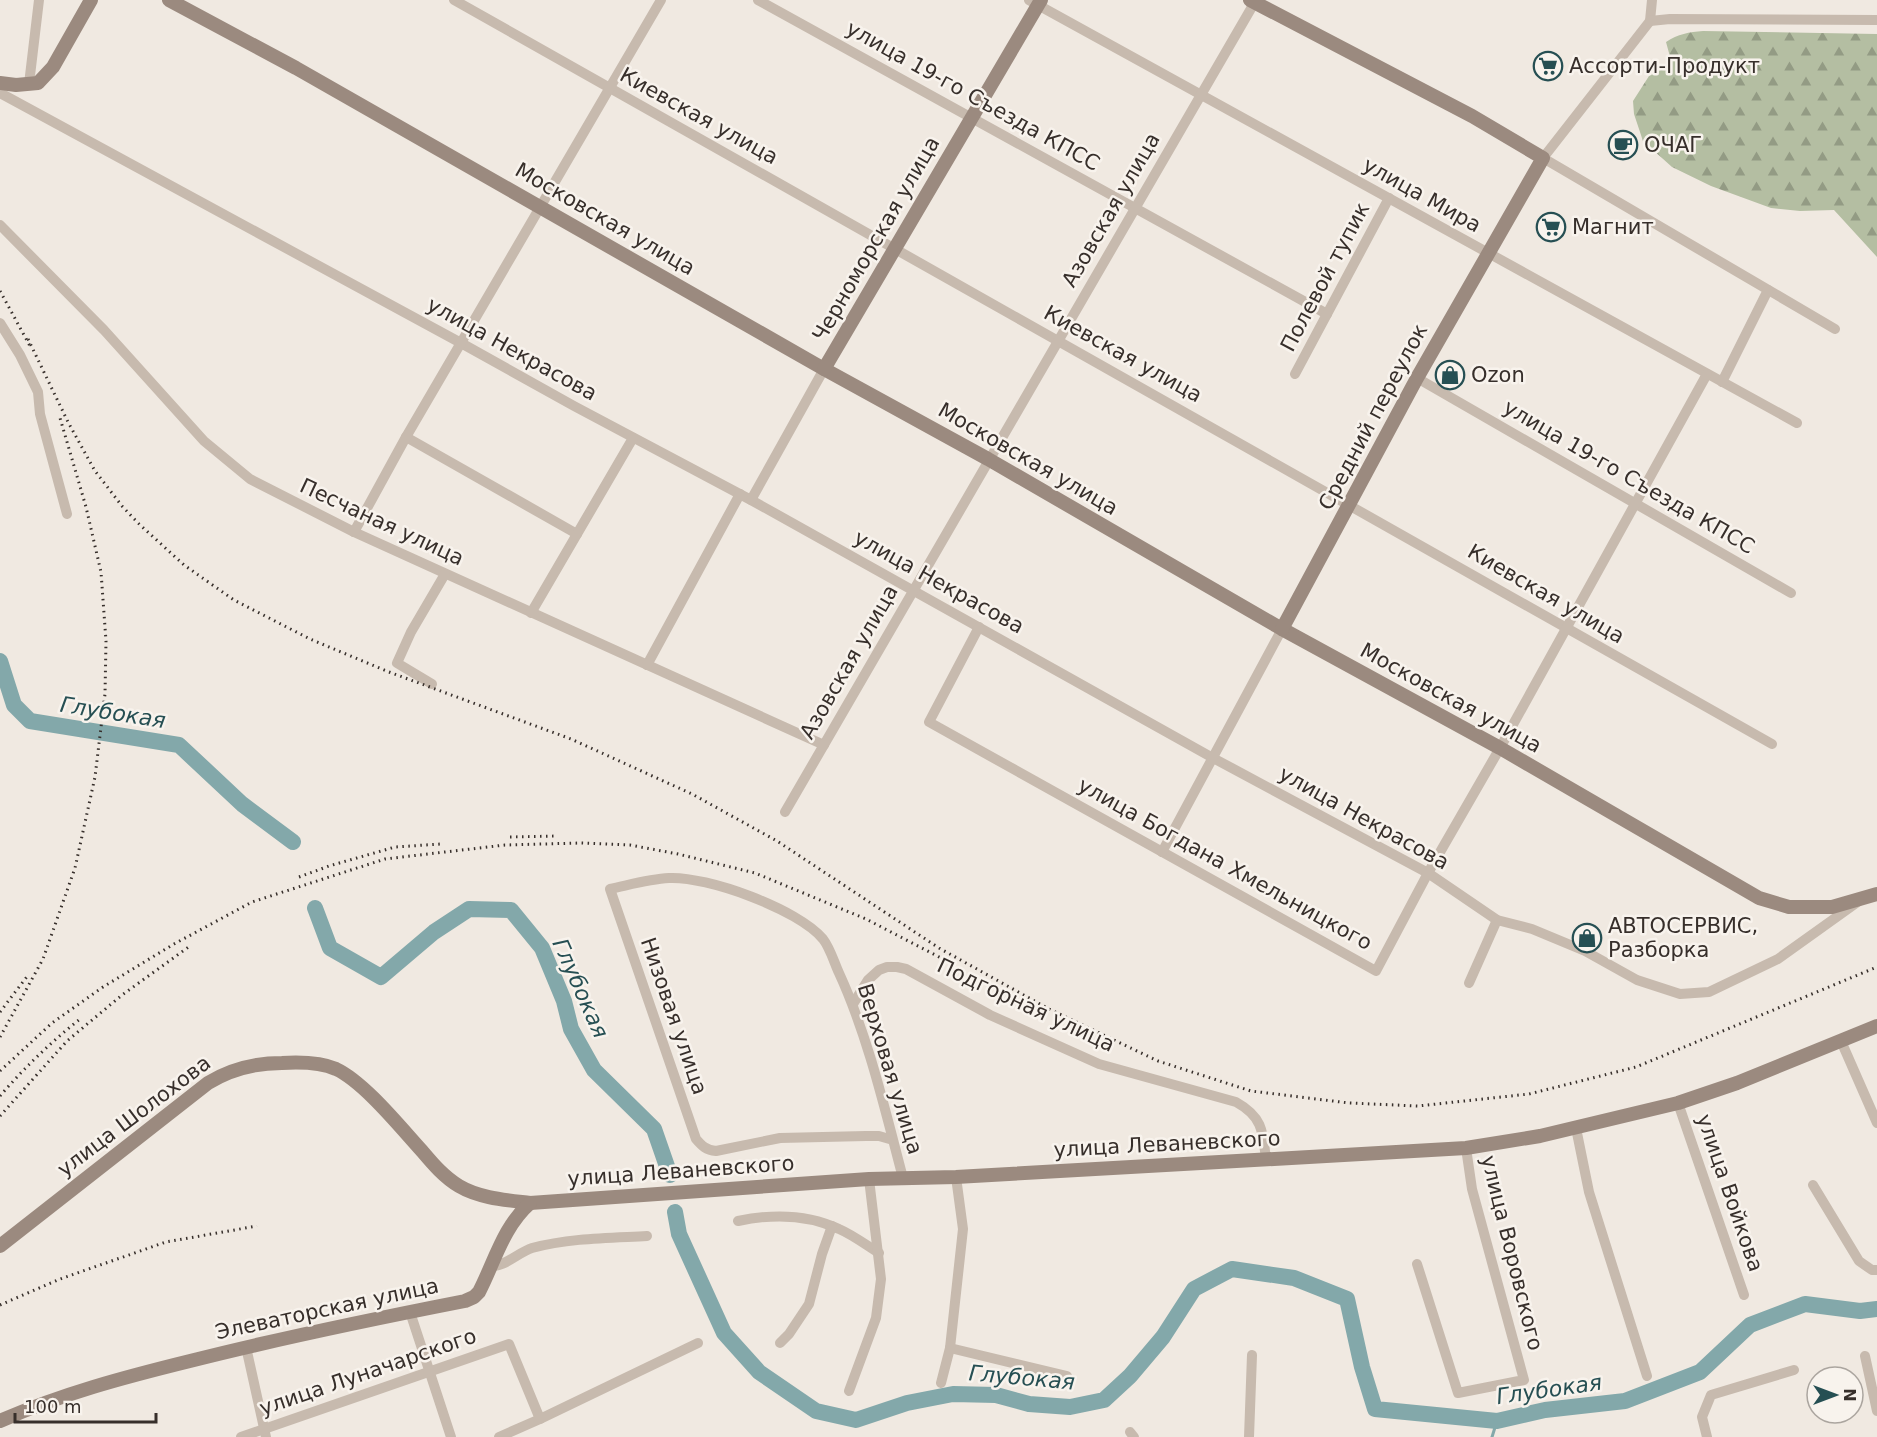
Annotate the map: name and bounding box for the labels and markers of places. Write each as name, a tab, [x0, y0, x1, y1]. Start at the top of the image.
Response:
supermarket icon: Ассорти-Продукт	[1532, 50, 1564, 82]
place label: Ассорти-Продукт	[1569, 54, 1760, 78]
cafe icon: ОЧАГ	[1607, 129, 1639, 161]
place label: ОЧАГ	[1644, 133, 1702, 157]
supermarket icon: Магнит	[1535, 211, 1567, 243]
place label: Магнит	[1572, 215, 1654, 239]
shop icon: Ozon	[1434, 359, 1466, 391]
place label: Ozon	[1471, 363, 1525, 387]
place label: АВТОСЕРВИС, Разборка	[1608, 914, 1758, 962]
shop icon: АВТОСЕРВИС, Разборка	[1571, 922, 1603, 954]

